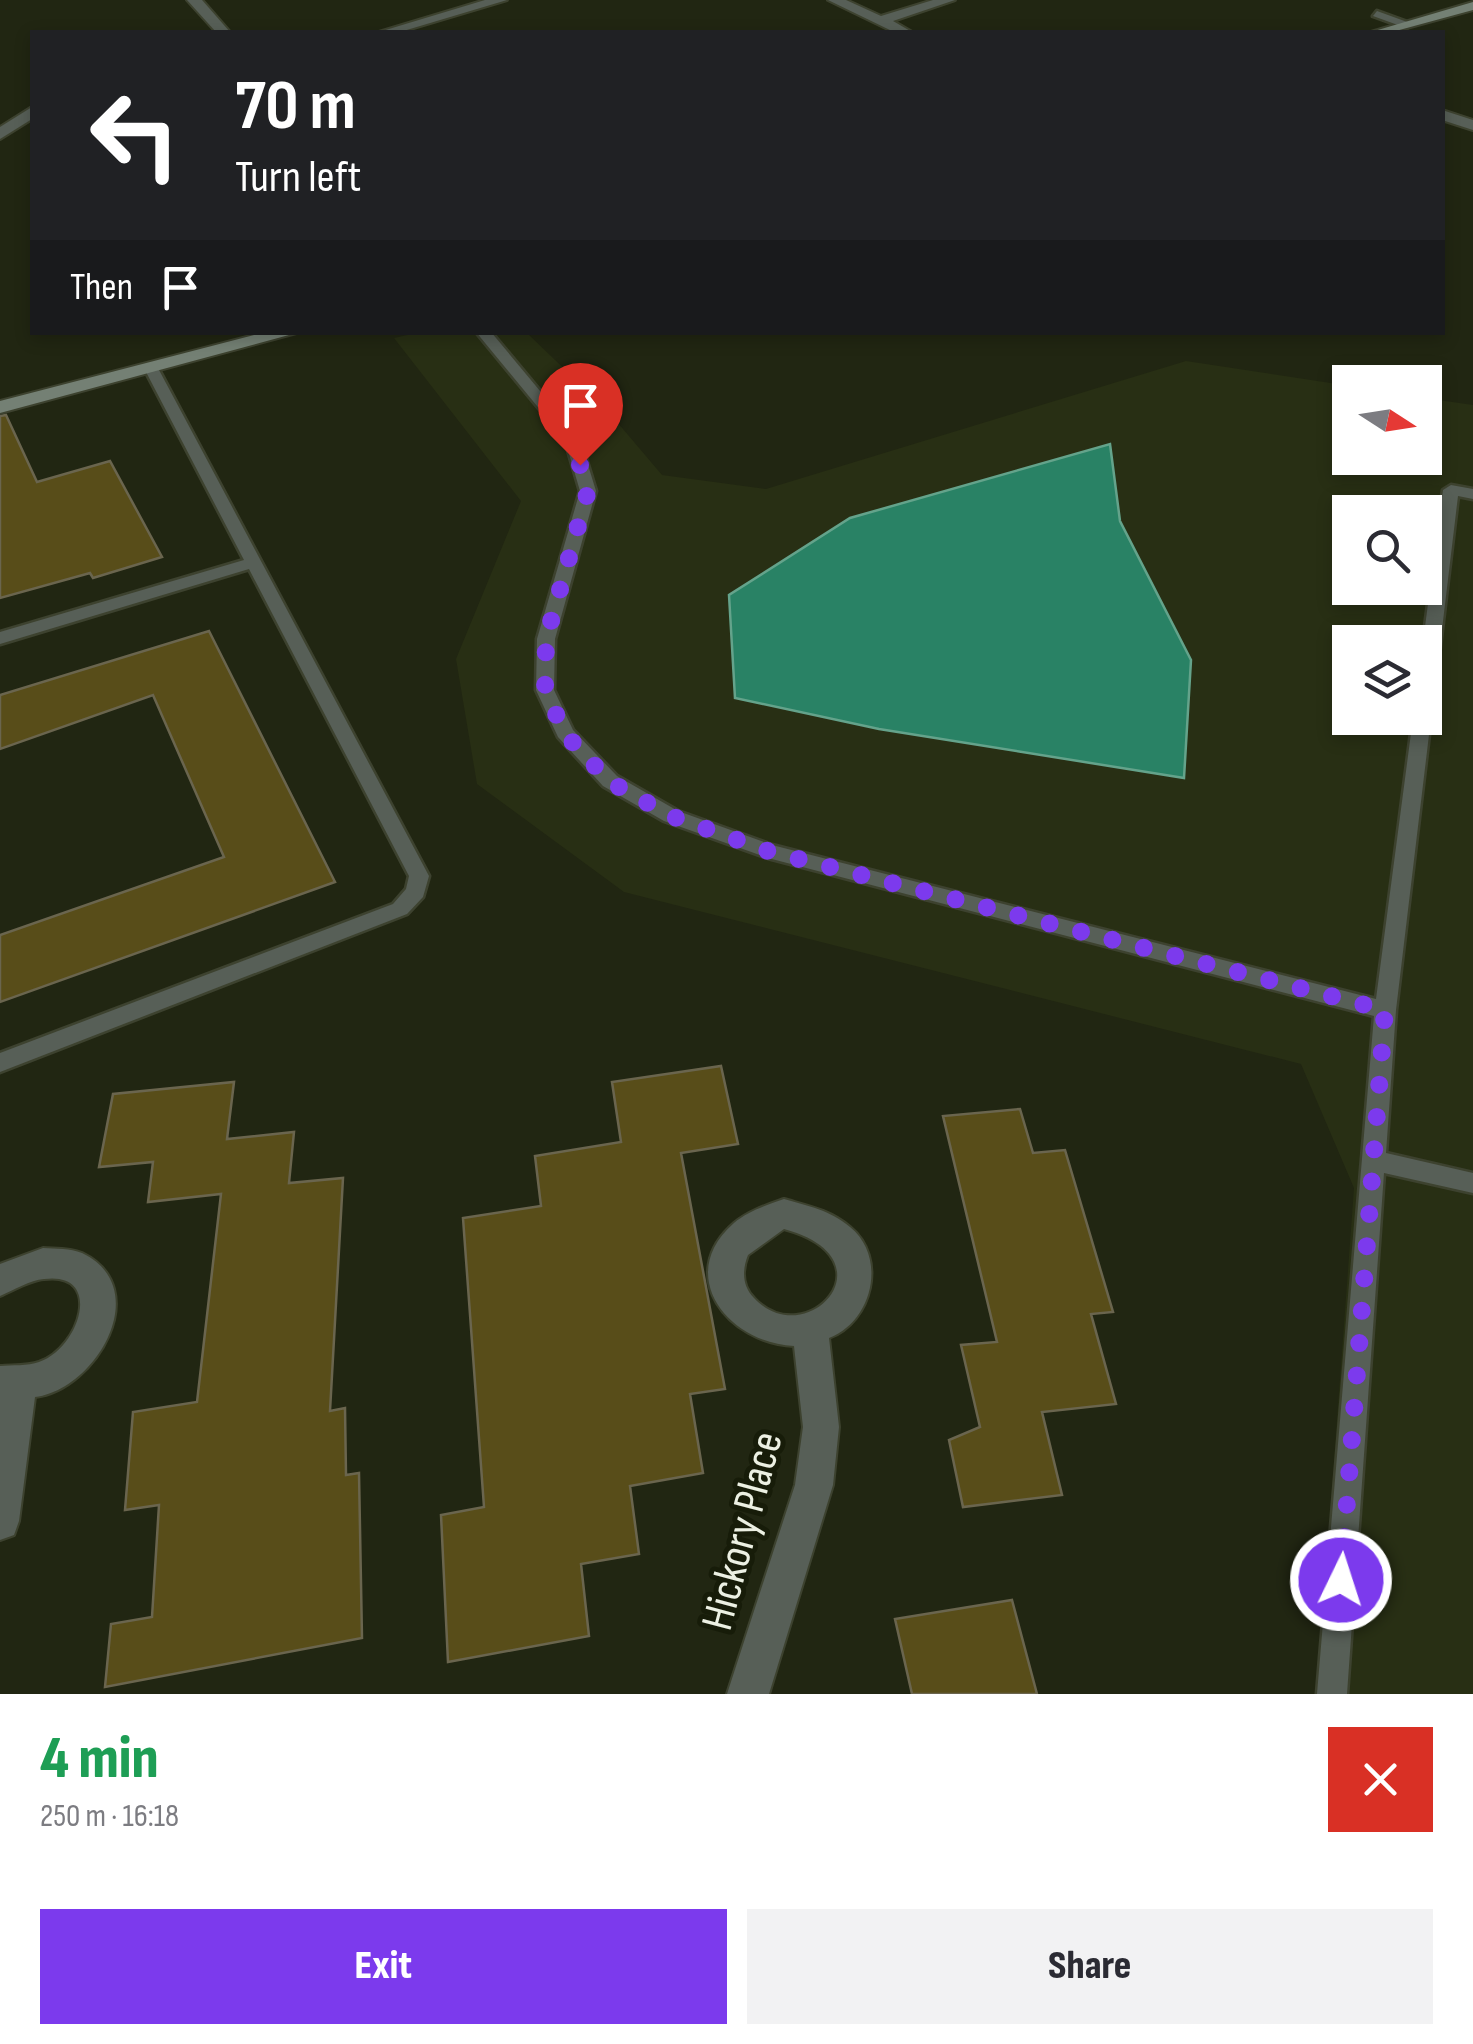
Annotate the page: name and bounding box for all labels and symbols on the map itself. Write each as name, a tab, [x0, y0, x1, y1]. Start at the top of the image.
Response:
pin	[538, 363, 623, 466]
north arrow	[1332, 365, 1442, 475]
street label: Hickory Place	[690, 1426, 796, 1636]
position arrow	[1289, 1528, 1393, 1632]

